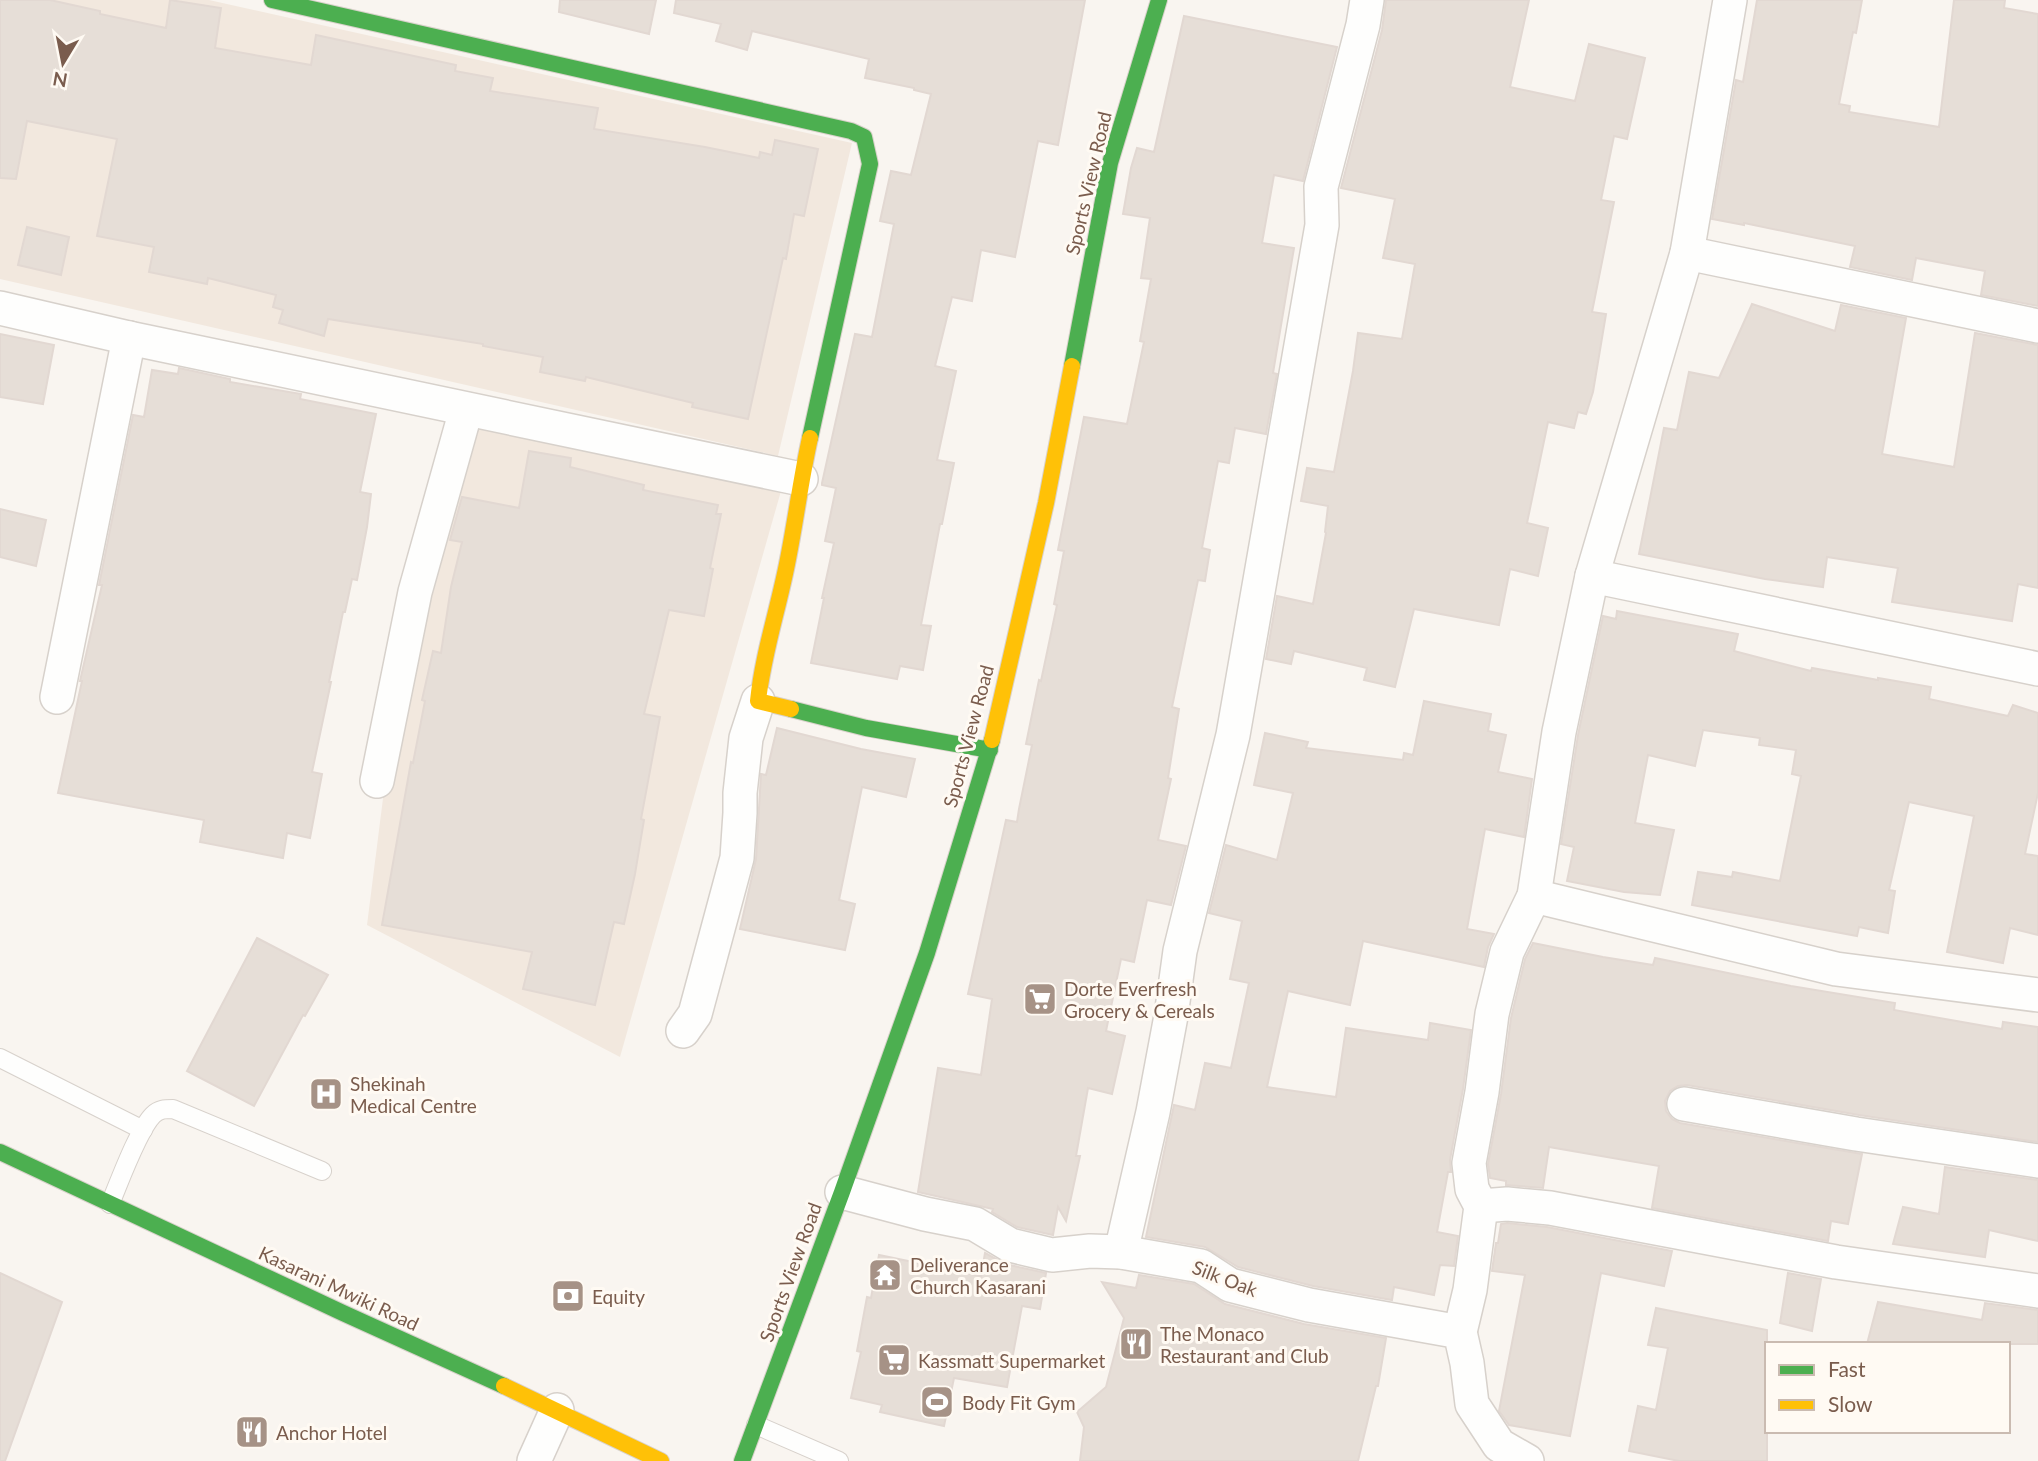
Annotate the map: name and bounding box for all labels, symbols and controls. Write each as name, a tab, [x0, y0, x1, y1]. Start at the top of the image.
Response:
north arrow	[28, 28, 98, 98]
text: N	[51, 68, 69, 93]
street label: Sports View Road	[1060, 109, 1116, 257]
street label: Sports View Road	[938, 662, 998, 810]
place label: Dorte Everfresh Grocery & Cereals	[1064, 977, 1215, 1022]
supermarket icon: Dorte Everfresh Grocery & Cereals	[1021, 980, 1059, 1018]
place label: Shekinah Medical Centre	[350, 1072, 477, 1117]
hospital icon: Shekinah Medical Centre	[307, 1075, 345, 1113]
street label: Sports View Road	[754, 1199, 826, 1345]
street label: Kasarani Mwiki Road	[255, 1241, 423, 1335]
place label: Deliverance Church Kasarani	[910, 1253, 1046, 1298]
street label: Silk Oak	[1189, 1255, 1261, 1301]
temple icon: Deliverance Church Kasarani	[866, 1256, 904, 1294]
bank icon: Equity	[549, 1277, 587, 1315]
place label: Equity	[592, 1285, 645, 1308]
place label: The Monaco Restaurant and Club	[1160, 1322, 1329, 1367]
restaurant icon: The Monaco Restaurant and Club	[1117, 1325, 1155, 1363]
supermarket icon: Kassmatt Supermarket	[875, 1341, 913, 1379]
legend	[1765, 1342, 2010, 1433]
place label: Kassmatt Supermarket	[918, 1349, 1106, 1372]
text: Fast	[1828, 1356, 1866, 1381]
sports icon: Body Fit Gym	[918, 1383, 956, 1421]
place label: Body Fit Gym	[962, 1391, 1076, 1414]
text: Slow	[1828, 1391, 1873, 1416]
restaurant icon: Anchor Hotel	[233, 1413, 271, 1451]
place label: Anchor Hotel	[276, 1421, 387, 1444]

